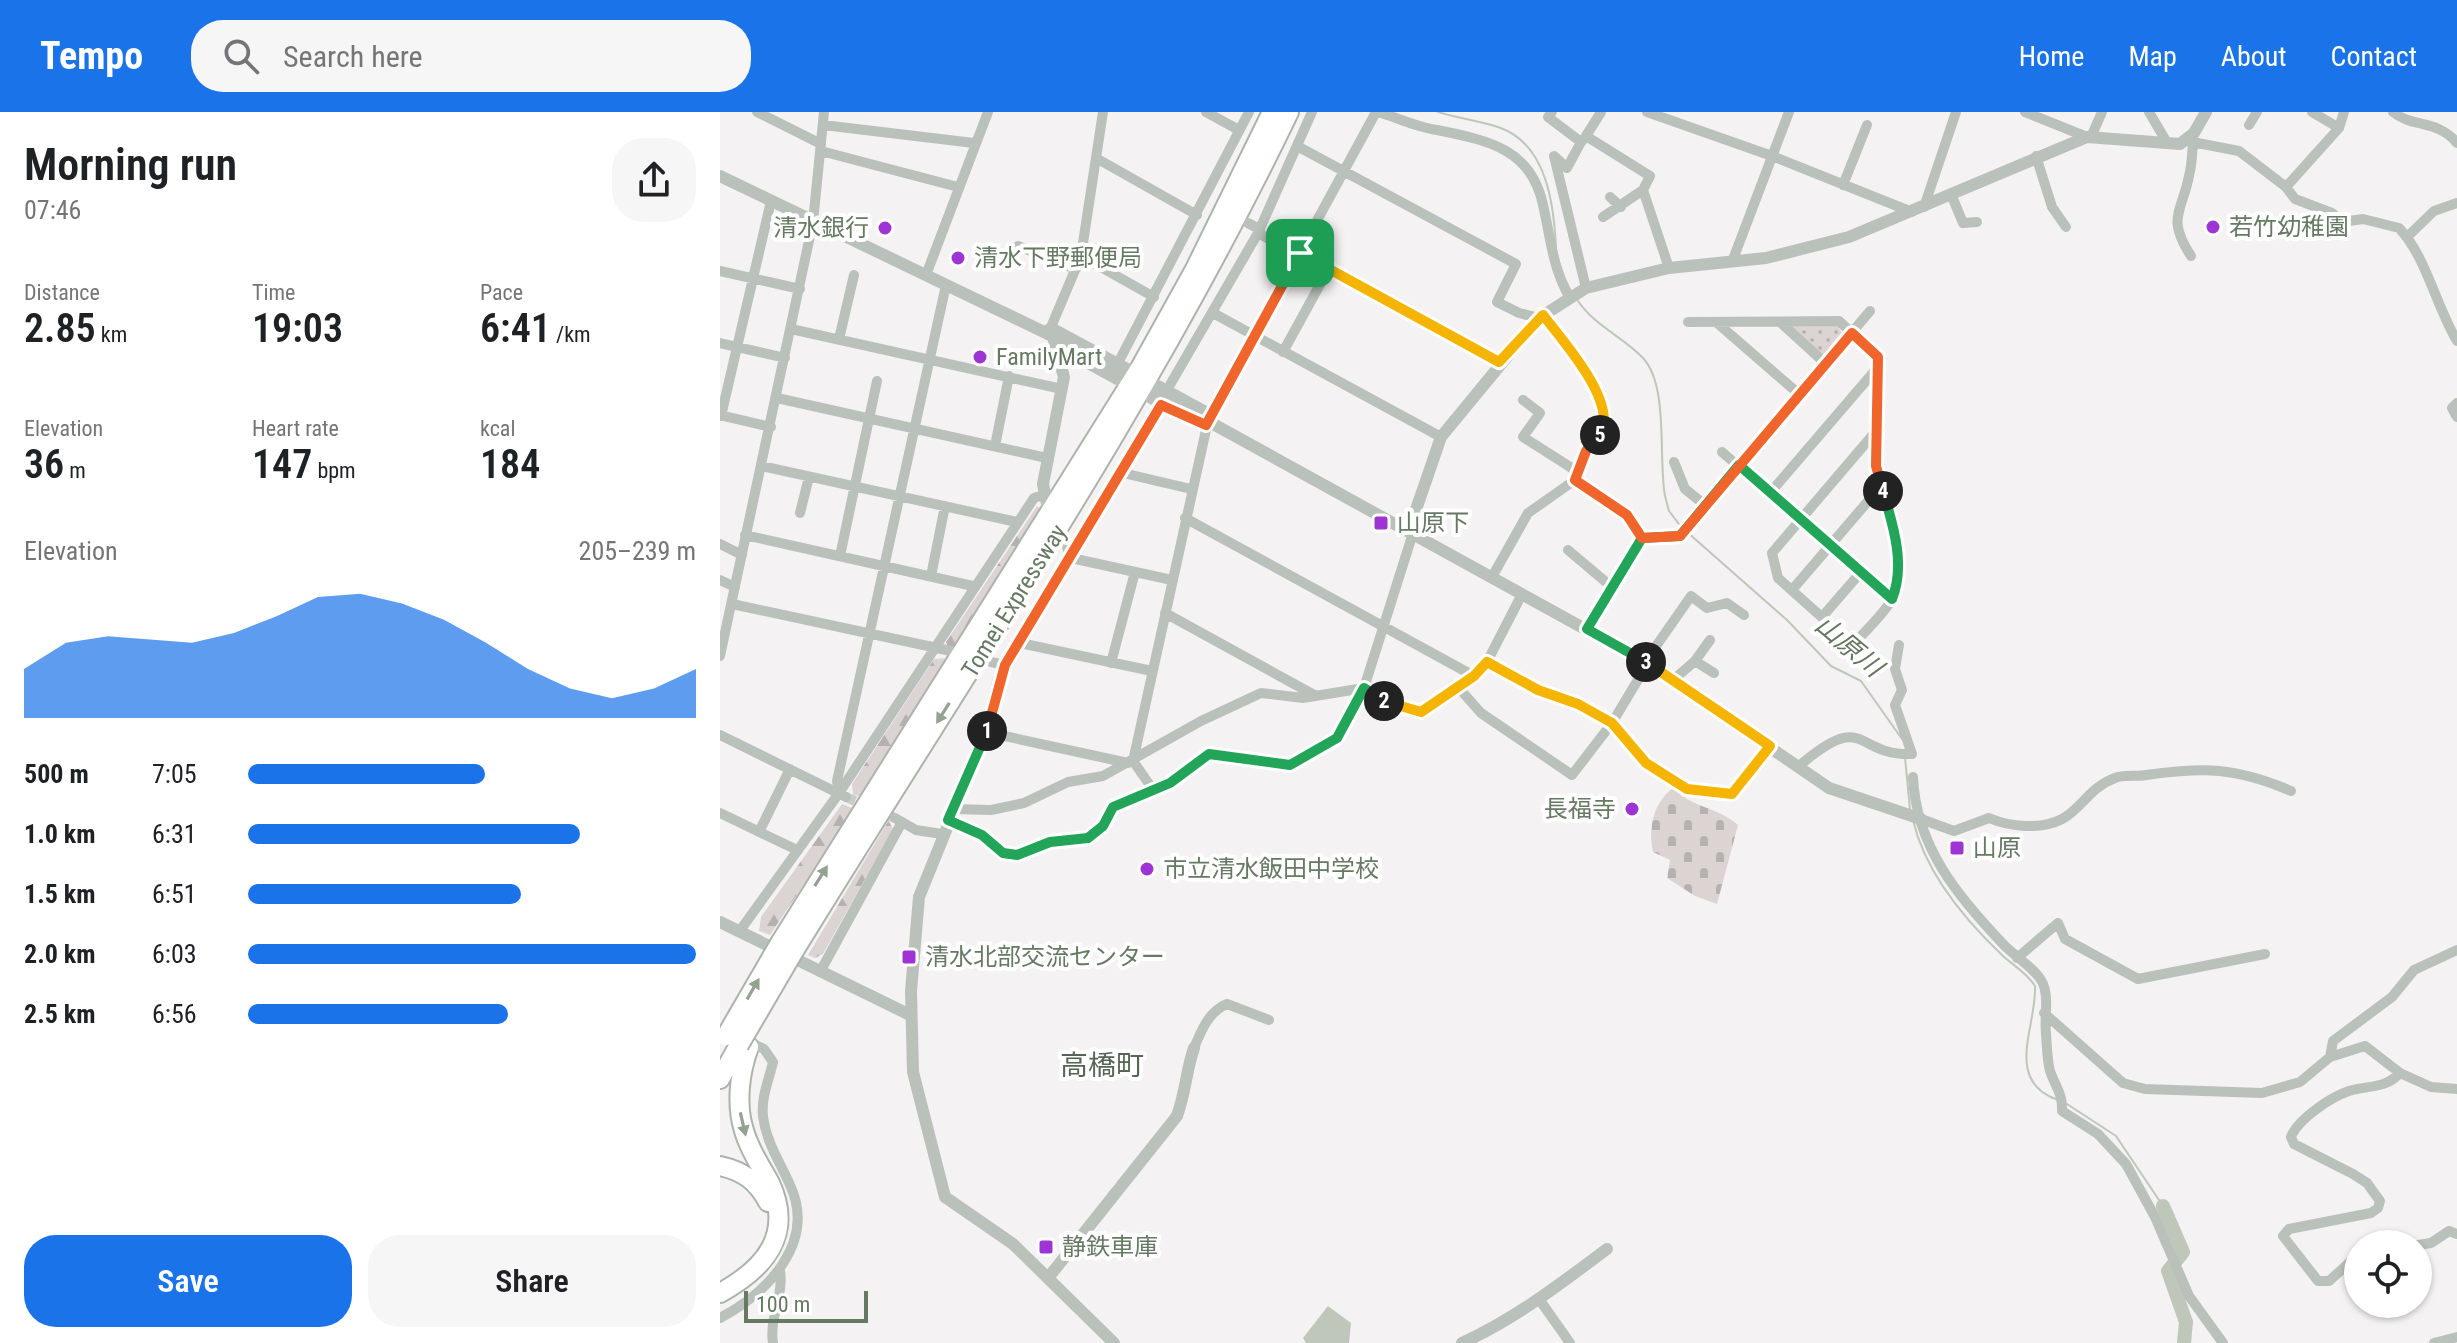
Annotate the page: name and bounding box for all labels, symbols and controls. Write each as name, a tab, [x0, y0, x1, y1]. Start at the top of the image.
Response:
search box	[191, 20, 751, 92]
text: Tempo	[40, 34, 143, 78]
icon: search	[219, 34, 263, 78]
text: Search here	[283, 39, 423, 74]
text: Home	[2019, 40, 2084, 73]
text: Map	[2128, 40, 2177, 73]
text: About	[2221, 40, 2287, 73]
text: Contact	[2331, 40, 2417, 73]
button: share	[612, 138, 696, 222]
text: Morning run	[24, 139, 237, 191]
text: 07:46	[24, 195, 81, 225]
place label: 若竹幼稚園	[2229, 213, 2349, 241]
place label: 清水銀行	[773, 214, 869, 242]
marker: 若竹幼稚園	[2204, 218, 2222, 236]
marker: 清水銀行	[876, 219, 894, 237]
pin	[1266, 219, 1334, 287]
icon: arrive	[1278, 231, 1322, 275]
place label: 清水下野郵便局	[974, 244, 1142, 272]
marker: 清水下野郵便局	[949, 249, 967, 267]
text: Distance	[24, 280, 100, 305]
text: Time	[252, 280, 295, 305]
text: Pace	[480, 280, 523, 305]
text: 2.85	[24, 305, 96, 352]
text: 19:03	[252, 305, 343, 352]
text: 6:41	[480, 305, 551, 352]
text: km	[96, 322, 127, 347]
text: /km	[551, 322, 591, 347]
place label: FamilyMart	[996, 343, 1102, 371]
marker: FamilyMart	[971, 348, 989, 366]
pin: 5	[1580, 415, 1620, 455]
text: Elevation	[24, 416, 103, 441]
text: Heart rate	[252, 416, 339, 441]
text: kcal	[480, 416, 515, 441]
text: 5	[1594, 422, 1606, 447]
text: 36	[24, 441, 64, 488]
text: 147	[252, 441, 312, 488]
text: 184	[480, 441, 540, 488]
text: m	[64, 458, 86, 483]
text: bpm	[312, 458, 356, 483]
pin: 4	[1863, 471, 1903, 511]
text: 4	[1877, 478, 1889, 503]
place label: 山原下	[1397, 509, 1469, 537]
marker: 山原下	[1372, 514, 1390, 532]
street label: Tomei Expressway	[956, 519, 1072, 683]
text: Elevation	[24, 536, 118, 566]
text: 205–239 m	[579, 536, 696, 566]
water label: 山原川	[1809, 609, 1891, 684]
pin: 3	[1626, 642, 1666, 682]
text: 3	[1640, 649, 1652, 674]
pin: 2	[1364, 681, 1404, 721]
text: 2	[1378, 688, 1390, 713]
one-way arrow	[937, 702, 951, 724]
pin: 1	[967, 711, 1007, 751]
text: 1	[981, 718, 993, 743]
text: 500 m	[24, 759, 89, 789]
text: 7:05	[152, 759, 197, 789]
place label: 長福寺	[1544, 795, 1616, 823]
marker: 長福寺	[1623, 800, 1641, 818]
text: 1.0 km	[24, 819, 96, 849]
text: 6:31	[152, 819, 197, 849]
place label: 山原	[1973, 834, 2021, 862]
marker: 山原	[1948, 839, 1966, 857]
place label: 市立清水飯田中学校	[1163, 855, 1379, 883]
marker: 市立清水飯田中学校	[1138, 860, 1156, 878]
one-way arrow	[813, 865, 827, 887]
text: 1.5 km	[24, 879, 96, 909]
text: 6:51	[152, 879, 197, 909]
text: 2.0 km	[24, 939, 96, 969]
text: 6:03	[152, 939, 197, 969]
place label: 清水北部交流センター	[925, 943, 1165, 971]
marker: 清水北部交流センター	[900, 948, 918, 966]
one-way arrow	[746, 978, 760, 1000]
text: 2.5 km	[24, 999, 96, 1029]
text: 6:56	[152, 999, 197, 1029]
district label: 高橋町	[1060, 1049, 1144, 1082]
one-way arrow	[737, 1111, 749, 1136]
map controls	[2344, 1230, 2432, 1318]
button: locate	[2344, 1230, 2432, 1318]
place label: 静鉄車庫	[1062, 1233, 1158, 1261]
button: Save	[24, 1235, 352, 1327]
button: Share	[368, 1235, 696, 1327]
marker: 静鉄車庫	[1037, 1238, 1055, 1256]
scale bar	[744, 1287, 868, 1323]
text: 100 m	[756, 1292, 810, 1317]

